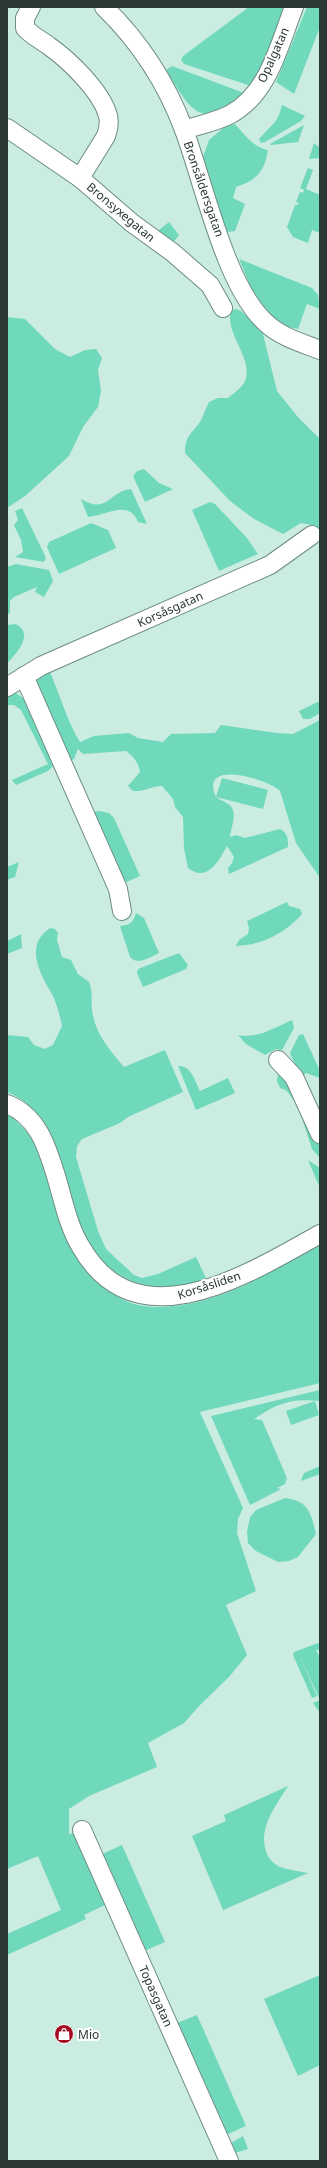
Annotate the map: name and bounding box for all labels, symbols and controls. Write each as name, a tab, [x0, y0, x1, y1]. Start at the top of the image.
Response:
street label: Opalgatan	[253, 25, 293, 85]
street label: Bronsåldersgatan	[180, 139, 228, 239]
street label: Bronsyxegatan	[83, 178, 159, 246]
street label: Korsåsgatan	[134, 587, 206, 631]
street label: Korsåsliden	[175, 1267, 243, 1303]
street label: Topasgatan	[135, 1963, 177, 2029]
shop icon: Mio	[53, 2023, 75, 2045]
place label: Mio	[78, 2026, 99, 2043]

